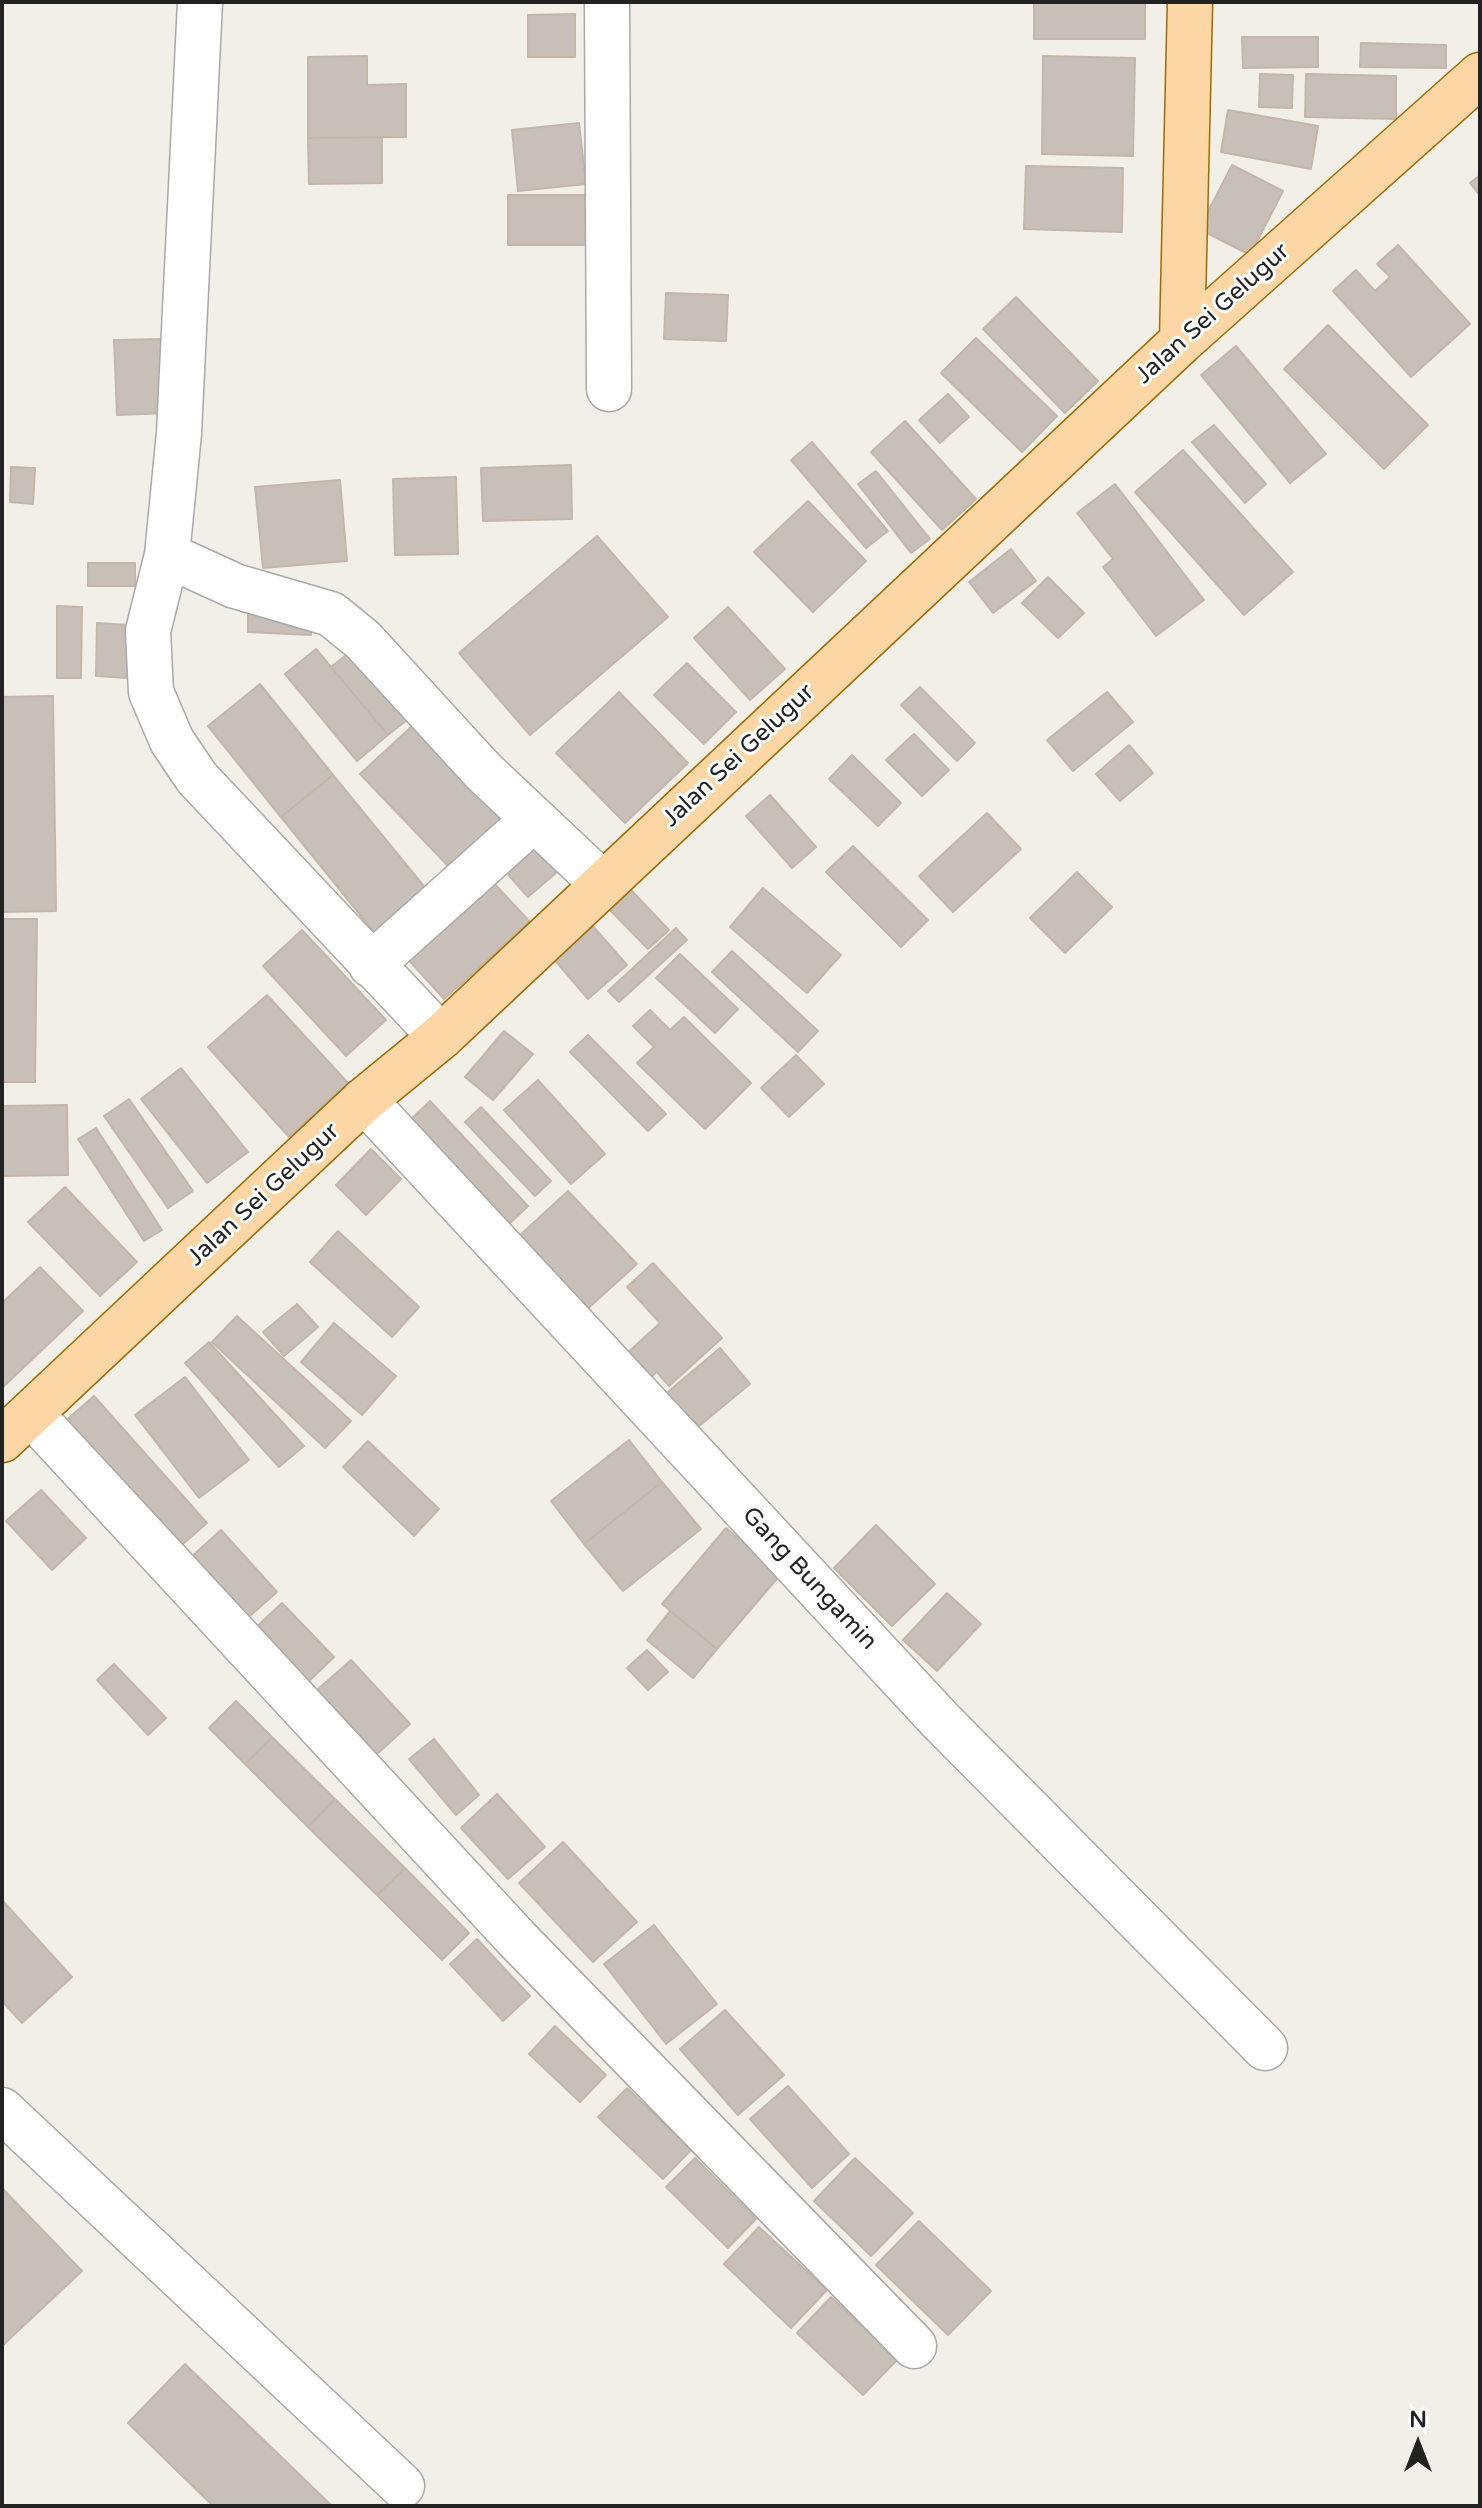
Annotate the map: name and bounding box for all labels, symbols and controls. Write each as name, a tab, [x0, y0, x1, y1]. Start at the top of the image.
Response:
street label: Jalan Sei Gelugur	[1130, 237, 1296, 391]
street label: Jalan Sei Gelugur	[657, 678, 821, 834]
street label: Jalan Sei Gelugur	[182, 1117, 346, 1273]
street label: Gang Bungamin	[736, 1502, 882, 1656]
north arrow	[1378, 2404, 1458, 2484]
text: N	[1409, 2407, 1427, 2433]

